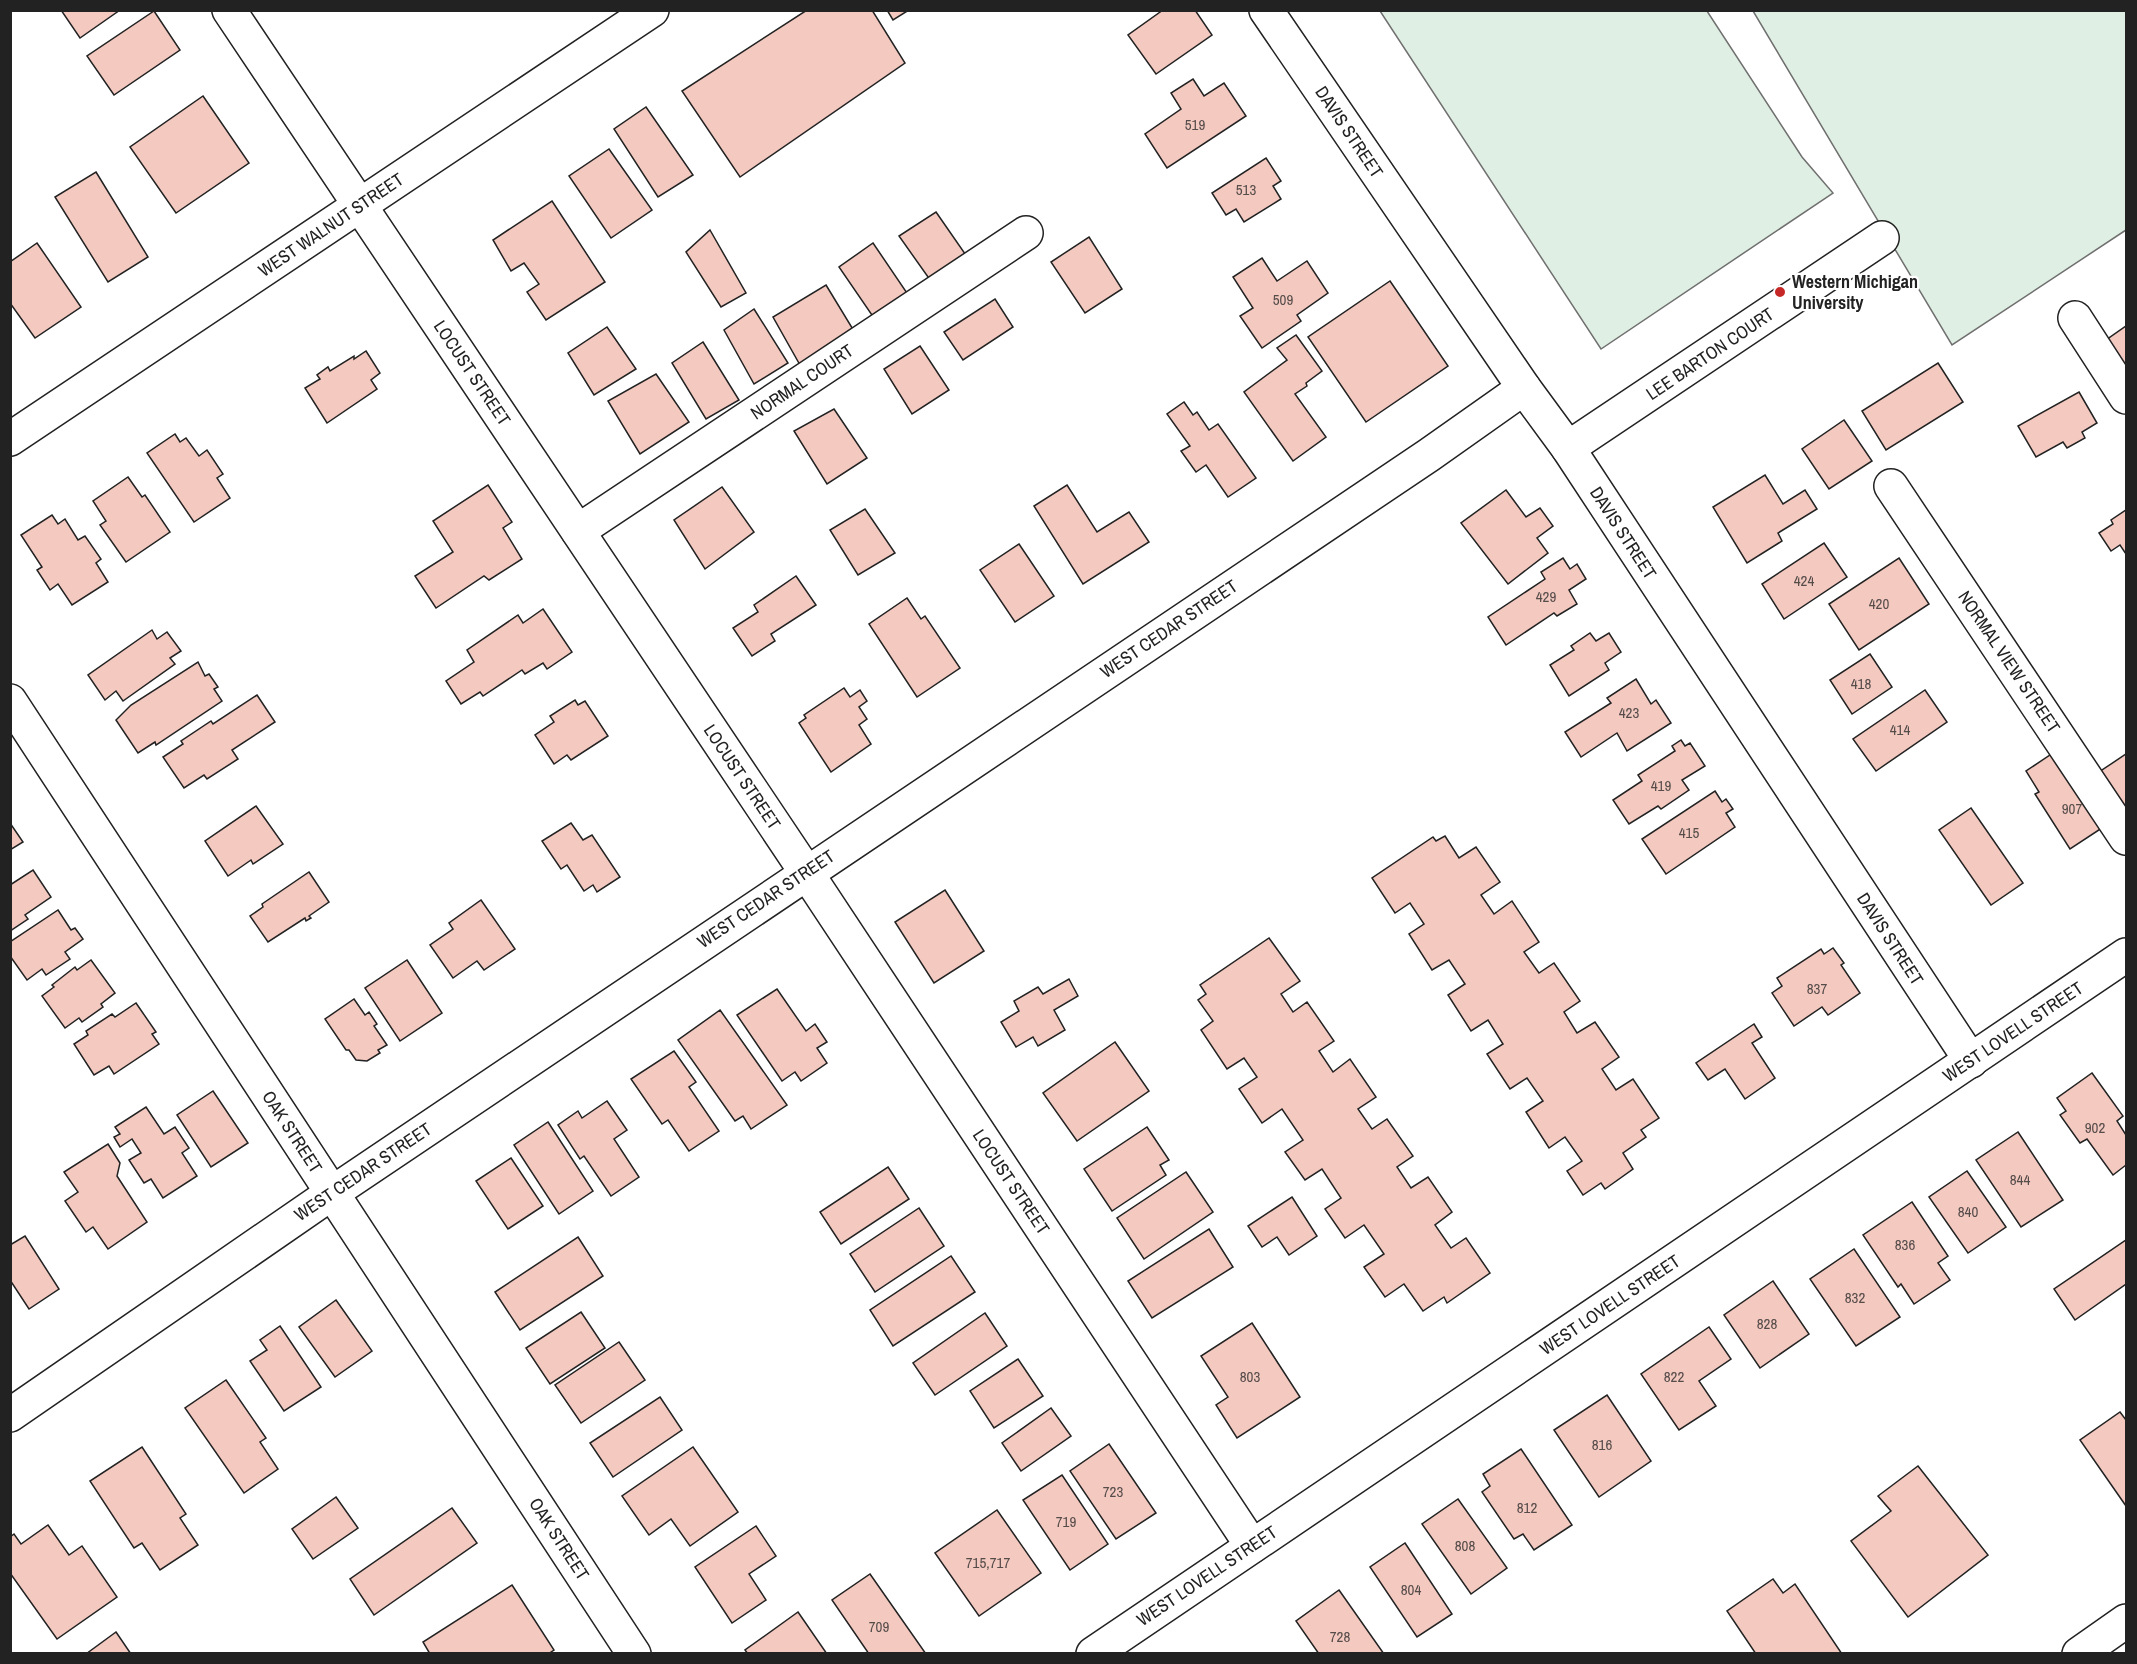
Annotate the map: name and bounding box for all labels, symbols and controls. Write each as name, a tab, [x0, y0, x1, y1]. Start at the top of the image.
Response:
street label: DAVIS STREET	[1310, 81, 1389, 182]
house number: 519	[1185, 114, 1205, 135]
street label: WEST WALNUT STREET	[253, 167, 408, 283]
house number: 513	[1236, 179, 1256, 200]
place label: Western Michigan University	[1792, 269, 1918, 315]
marker: Western Michigan University	[1773, 285, 1787, 299]
house number: 509	[1273, 289, 1293, 310]
street label: LEE BARTON COURT	[1641, 301, 1779, 406]
street label: LOCUST STREET	[428, 315, 517, 430]
street label: NORMAL COURT	[745, 338, 858, 425]
street label: DAVIS STREET	[1584, 482, 1663, 584]
house number: 424	[1794, 570, 1814, 591]
street label: WEST CEDAR STREET	[1095, 573, 1242, 684]
house number: 429	[1536, 586, 1556, 607]
street label: NORMAL VIEW STREET	[1952, 586, 2066, 738]
house number: 420	[1869, 593, 1889, 614]
house number: 418	[1851, 673, 1871, 694]
house number: 423	[1619, 702, 1639, 723]
street label: LOCUST STREET	[698, 719, 787, 834]
house number: 414	[1890, 719, 1910, 740]
house number: 419	[1651, 775, 1671, 796]
house number: 907	[2062, 798, 2082, 819]
house number: 415	[1679, 822, 1699, 843]
street label: WEST CEDAR STREET	[692, 843, 839, 954]
street label: DAVIS STREET	[1851, 888, 1930, 990]
street label: WEST LOVELL STREET	[1938, 975, 2088, 1088]
house number: 837	[1807, 978, 1827, 999]
street label: OAK STREET	[256, 1086, 328, 1178]
street label: WEST CEDAR STREET	[289, 1116, 436, 1227]
house number: 902	[2085, 1117, 2105, 1138]
street label: LOCUST STREET	[967, 1124, 1056, 1239]
house number: 844	[2010, 1169, 2030, 1190]
house number: 840	[1958, 1201, 1978, 1222]
house number: 836	[1895, 1234, 1915, 1255]
street label: WEST LOVELL STREET	[1535, 1248, 1685, 1361]
house number: 832	[1845, 1287, 1865, 1308]
house number: 828	[1757, 1313, 1777, 1334]
house number: 803	[1240, 1366, 1260, 1387]
house number: 822	[1664, 1366, 1684, 1387]
house number: 816	[1592, 1434, 1612, 1455]
house number: 723	[1103, 1481, 1123, 1502]
street label: OAK STREET	[523, 1493, 595, 1585]
house number: 812	[1517, 1497, 1537, 1518]
house number: 719	[1056, 1511, 1076, 1532]
street label: WEST LOVELL STREET	[1132, 1519, 1282, 1632]
house number: 808	[1455, 1535, 1475, 1556]
house number: 715,717	[966, 1552, 1010, 1573]
house number: 804	[1401, 1579, 1421, 1600]
house number: 709	[869, 1616, 889, 1637]
house number: 728	[1330, 1626, 1350, 1647]

